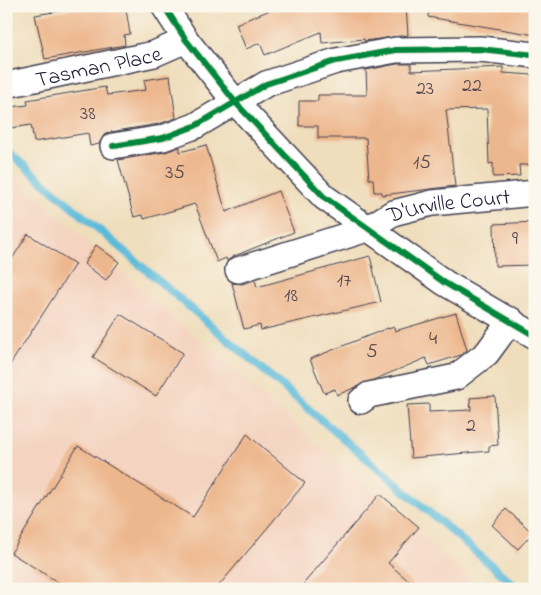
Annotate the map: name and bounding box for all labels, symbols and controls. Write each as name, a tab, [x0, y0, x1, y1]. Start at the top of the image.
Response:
street label: Tasman Place	[33, 39, 168, 97]
house number: 22	[462, 72, 482, 101]
house number: 23	[416, 75, 434, 104]
house number: 38	[80, 100, 96, 129]
house number: 15	[413, 149, 431, 178]
house number: 35	[165, 159, 185, 188]
street label: D'Urville Court	[383, 182, 512, 233]
house number: 9	[512, 225, 518, 254]
house number: 17	[337, 267, 351, 296]
house number: 18	[284, 282, 298, 311]
house number: 4	[429, 325, 437, 354]
house number: 5	[366, 338, 378, 367]
house number: 2	[466, 412, 476, 441]

